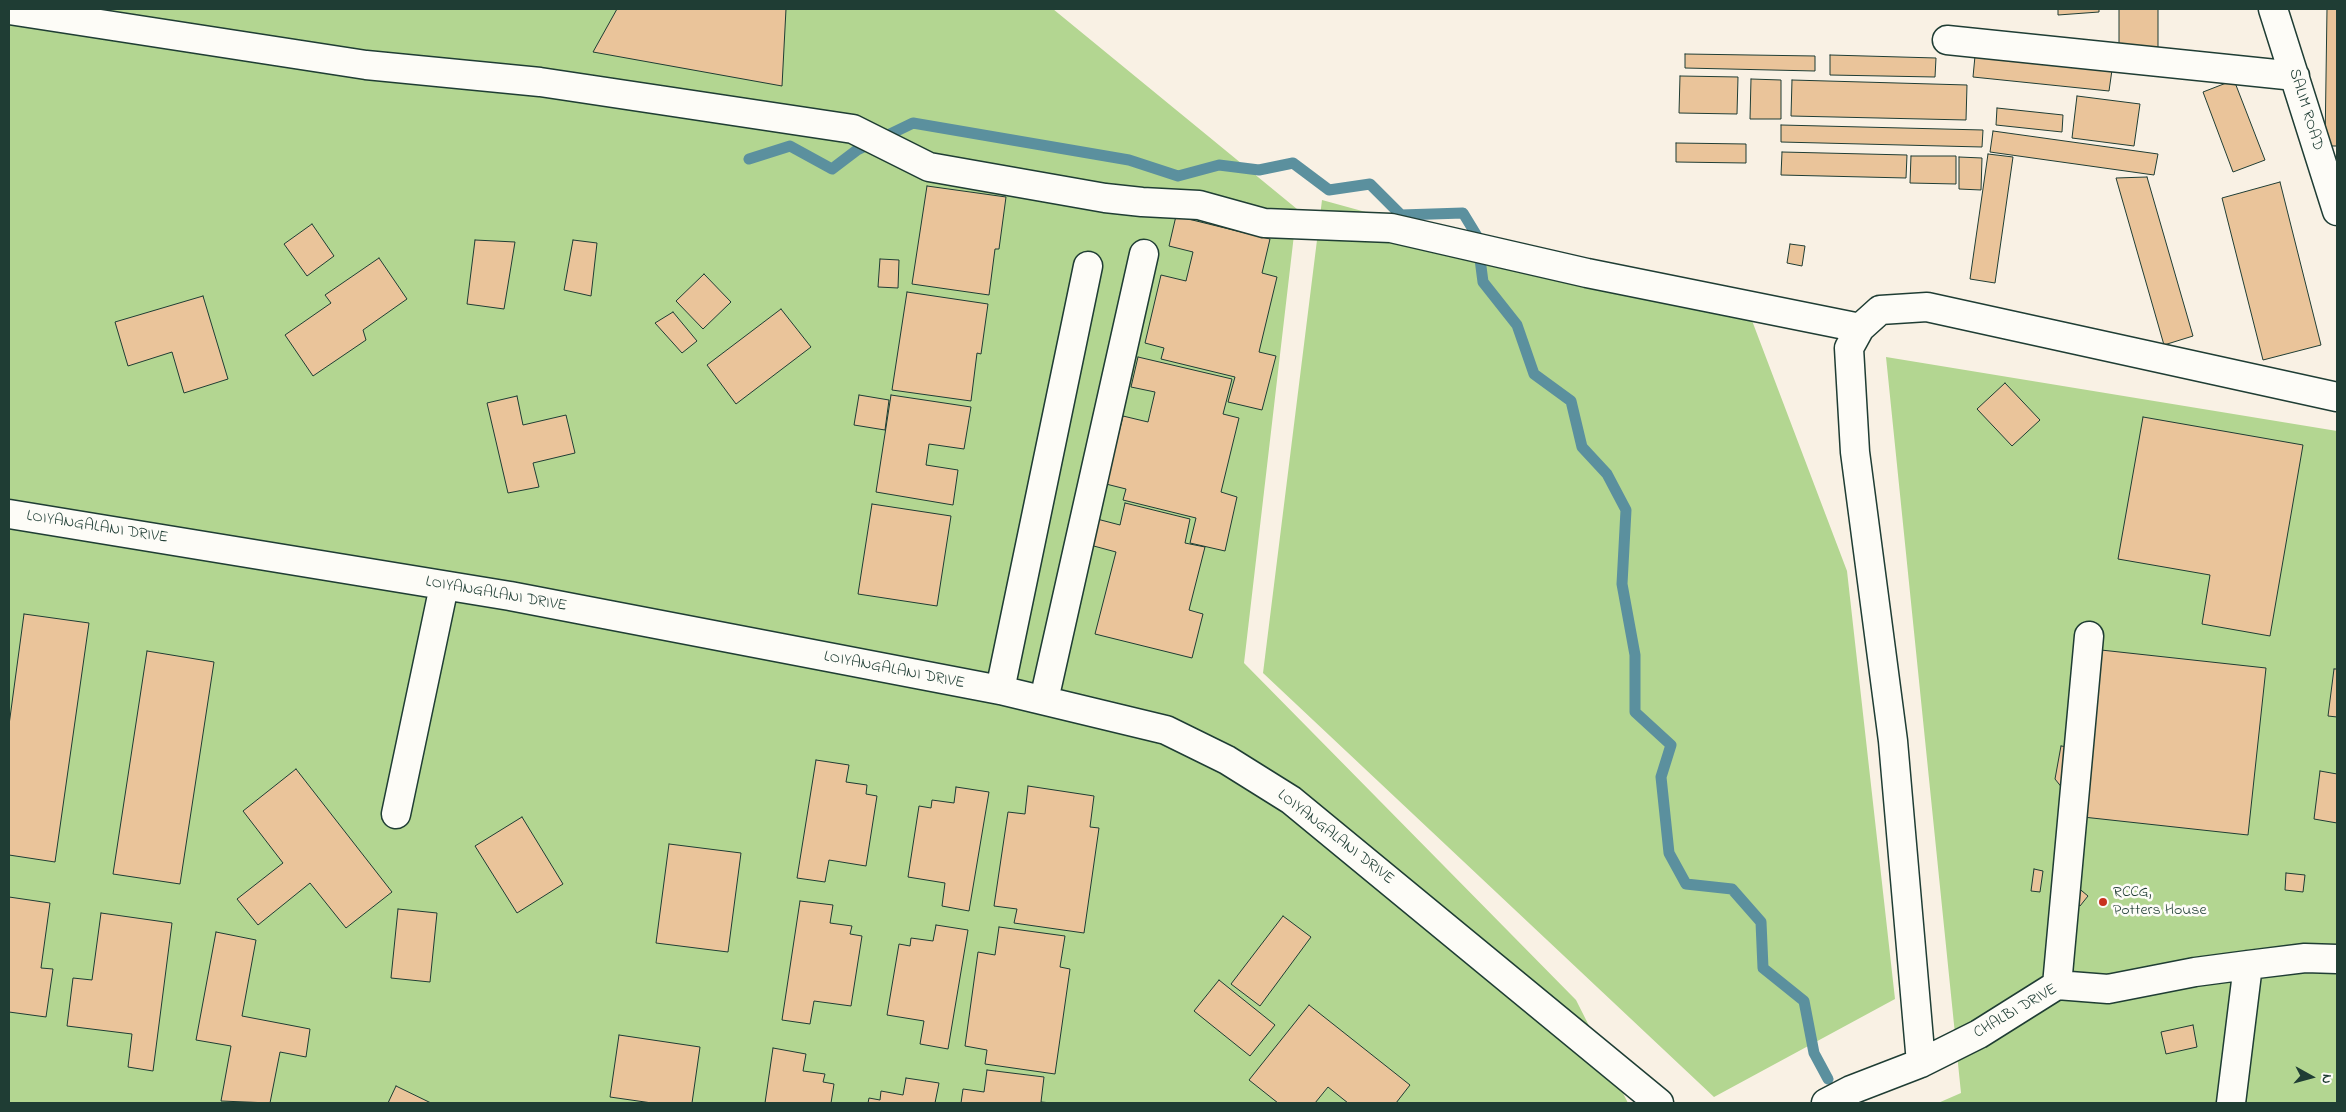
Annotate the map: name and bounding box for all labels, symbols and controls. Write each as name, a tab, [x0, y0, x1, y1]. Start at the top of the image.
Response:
street label: SALIM ROAD	[2283, 67, 2327, 153]
street label: LOIYANGALANI DRIVE	[25, 507, 169, 549]
street label: LOIYANGALANI DRIVE	[424, 573, 568, 617]
street label: LOIYANGALANI DRIVE	[822, 648, 966, 694]
street label: LOIYANGALANI DRIVE	[1273, 786, 1397, 890]
place label: RCCG, Potters House	[2113, 883, 2207, 921]
marker: RCCG, Potters House	[2097, 896, 2109, 908]
street label: CHALBI DRIVE	[1971, 980, 2061, 1044]
north arrow	[2286, 1052, 2336, 1102]
text: N	[2315, 1073, 2337, 1085]

